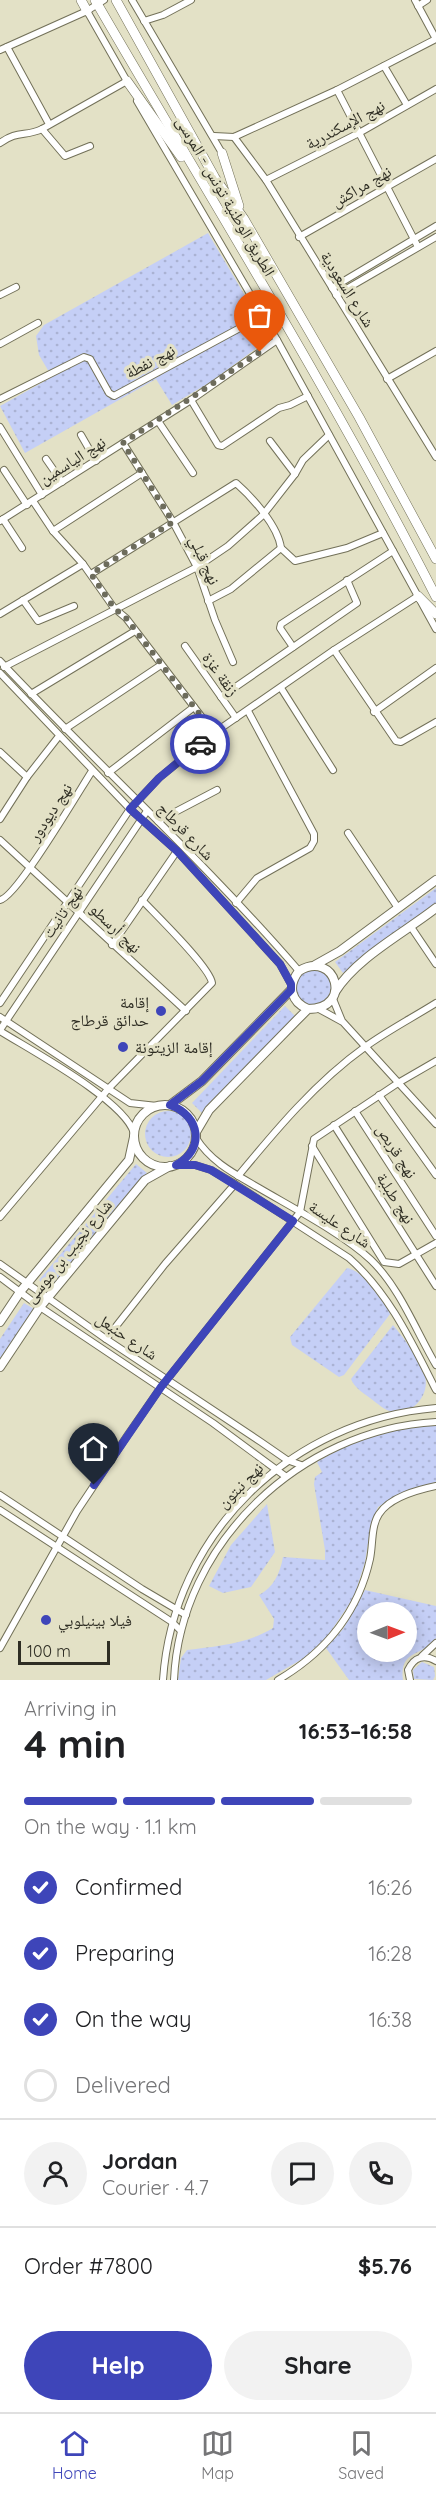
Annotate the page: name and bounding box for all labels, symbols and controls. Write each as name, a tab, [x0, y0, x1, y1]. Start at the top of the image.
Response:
street label: نهج الإسكندرية	[302, 95, 388, 154]
street label: الطريق الوطنية تونس - المرسى	[171, 112, 280, 280]
street label: نهج مراكش	[327, 161, 395, 212]
street label: شارع السعودية	[316, 247, 379, 331]
pin	[234, 290, 285, 352]
icon: bag	[243, 299, 276, 332]
street label: نهج نفطة	[122, 340, 179, 383]
street label: نهج الياسمين	[35, 432, 110, 489]
street label: نهج قبلي	[183, 532, 225, 589]
street label: زنقة غزة	[198, 648, 244, 700]
courier	[170, 714, 230, 774]
icon: car	[184, 728, 217, 761]
street label: نهج ديودور	[23, 779, 77, 846]
street label: شارع قرطاج	[153, 798, 218, 865]
street label: نهج تانيت	[37, 882, 87, 942]
street label: نهج أرسطو	[85, 899, 146, 958]
place label: إقامة حدائق قرطاج	[70, 992, 149, 1031]
marker: إقامة حدائق قرطاج	[154, 1004, 168, 1018]
place label: إقامة الزيتونة	[135, 1037, 213, 1058]
marker: إقامة الزيتونة	[116, 1040, 130, 1054]
street label: نهج قربص	[371, 1120, 422, 1182]
street label: نهج طبلبة	[372, 1169, 419, 1228]
street label: شارع نجيب بن موسى	[20, 1195, 117, 1307]
street label: شارع عليسة	[305, 1196, 375, 1253]
street label: شارع حنبعل	[92, 1308, 162, 1365]
pin	[68, 1423, 119, 1485]
icon: home	[77, 1432, 110, 1465]
street label: نهج نبتون	[213, 1458, 268, 1513]
north arrow	[357, 1602, 417, 1662]
map controls	[357, 1602, 417, 1662]
place label: فيلا بينيلوبي	[58, 1610, 132, 1633]
marker: فيلا بينيلوبي	[39, 1613, 53, 1627]
scale bar	[18, 1638, 110, 1666]
text: 100 m	[27, 1641, 71, 1661]
text: Arriving in	[24, 1696, 117, 1721]
text: 16:53–16:58	[299, 1717, 412, 1745]
text: 4 min	[24, 1719, 126, 1768]
text: On the way · 1.1 km	[24, 1814, 197, 1839]
icon: check	[24, 1871, 57, 1904]
text: Confirmed	[75, 1873, 182, 1901]
text: 16:26	[368, 1875, 412, 1900]
icon: check	[24, 1937, 57, 1970]
text: Preparing	[75, 1939, 175, 1967]
text: 16:28	[368, 1941, 412, 1966]
icon: check	[24, 2003, 57, 2036]
text: On the way	[75, 2005, 191, 2033]
text: 16:38	[369, 2007, 412, 2032]
text: Delivered	[75, 2071, 171, 2099]
button: person	[24, 2142, 87, 2205]
button: chat	[271, 2142, 334, 2205]
button: phone	[349, 2142, 412, 2205]
text: Jordan	[102, 2147, 178, 2175]
text: Courier · 4.7	[102, 2175, 209, 2200]
text: Order #7800	[24, 2252, 153, 2280]
text: $5.76	[358, 2252, 412, 2280]
button: Help	[24, 2331, 212, 2400]
button: Share	[224, 2331, 412, 2400]
tab: Home	[52, 2427, 97, 2483]
tab: Map	[201, 2427, 234, 2483]
tab: Saved	[338, 2427, 384, 2483]

